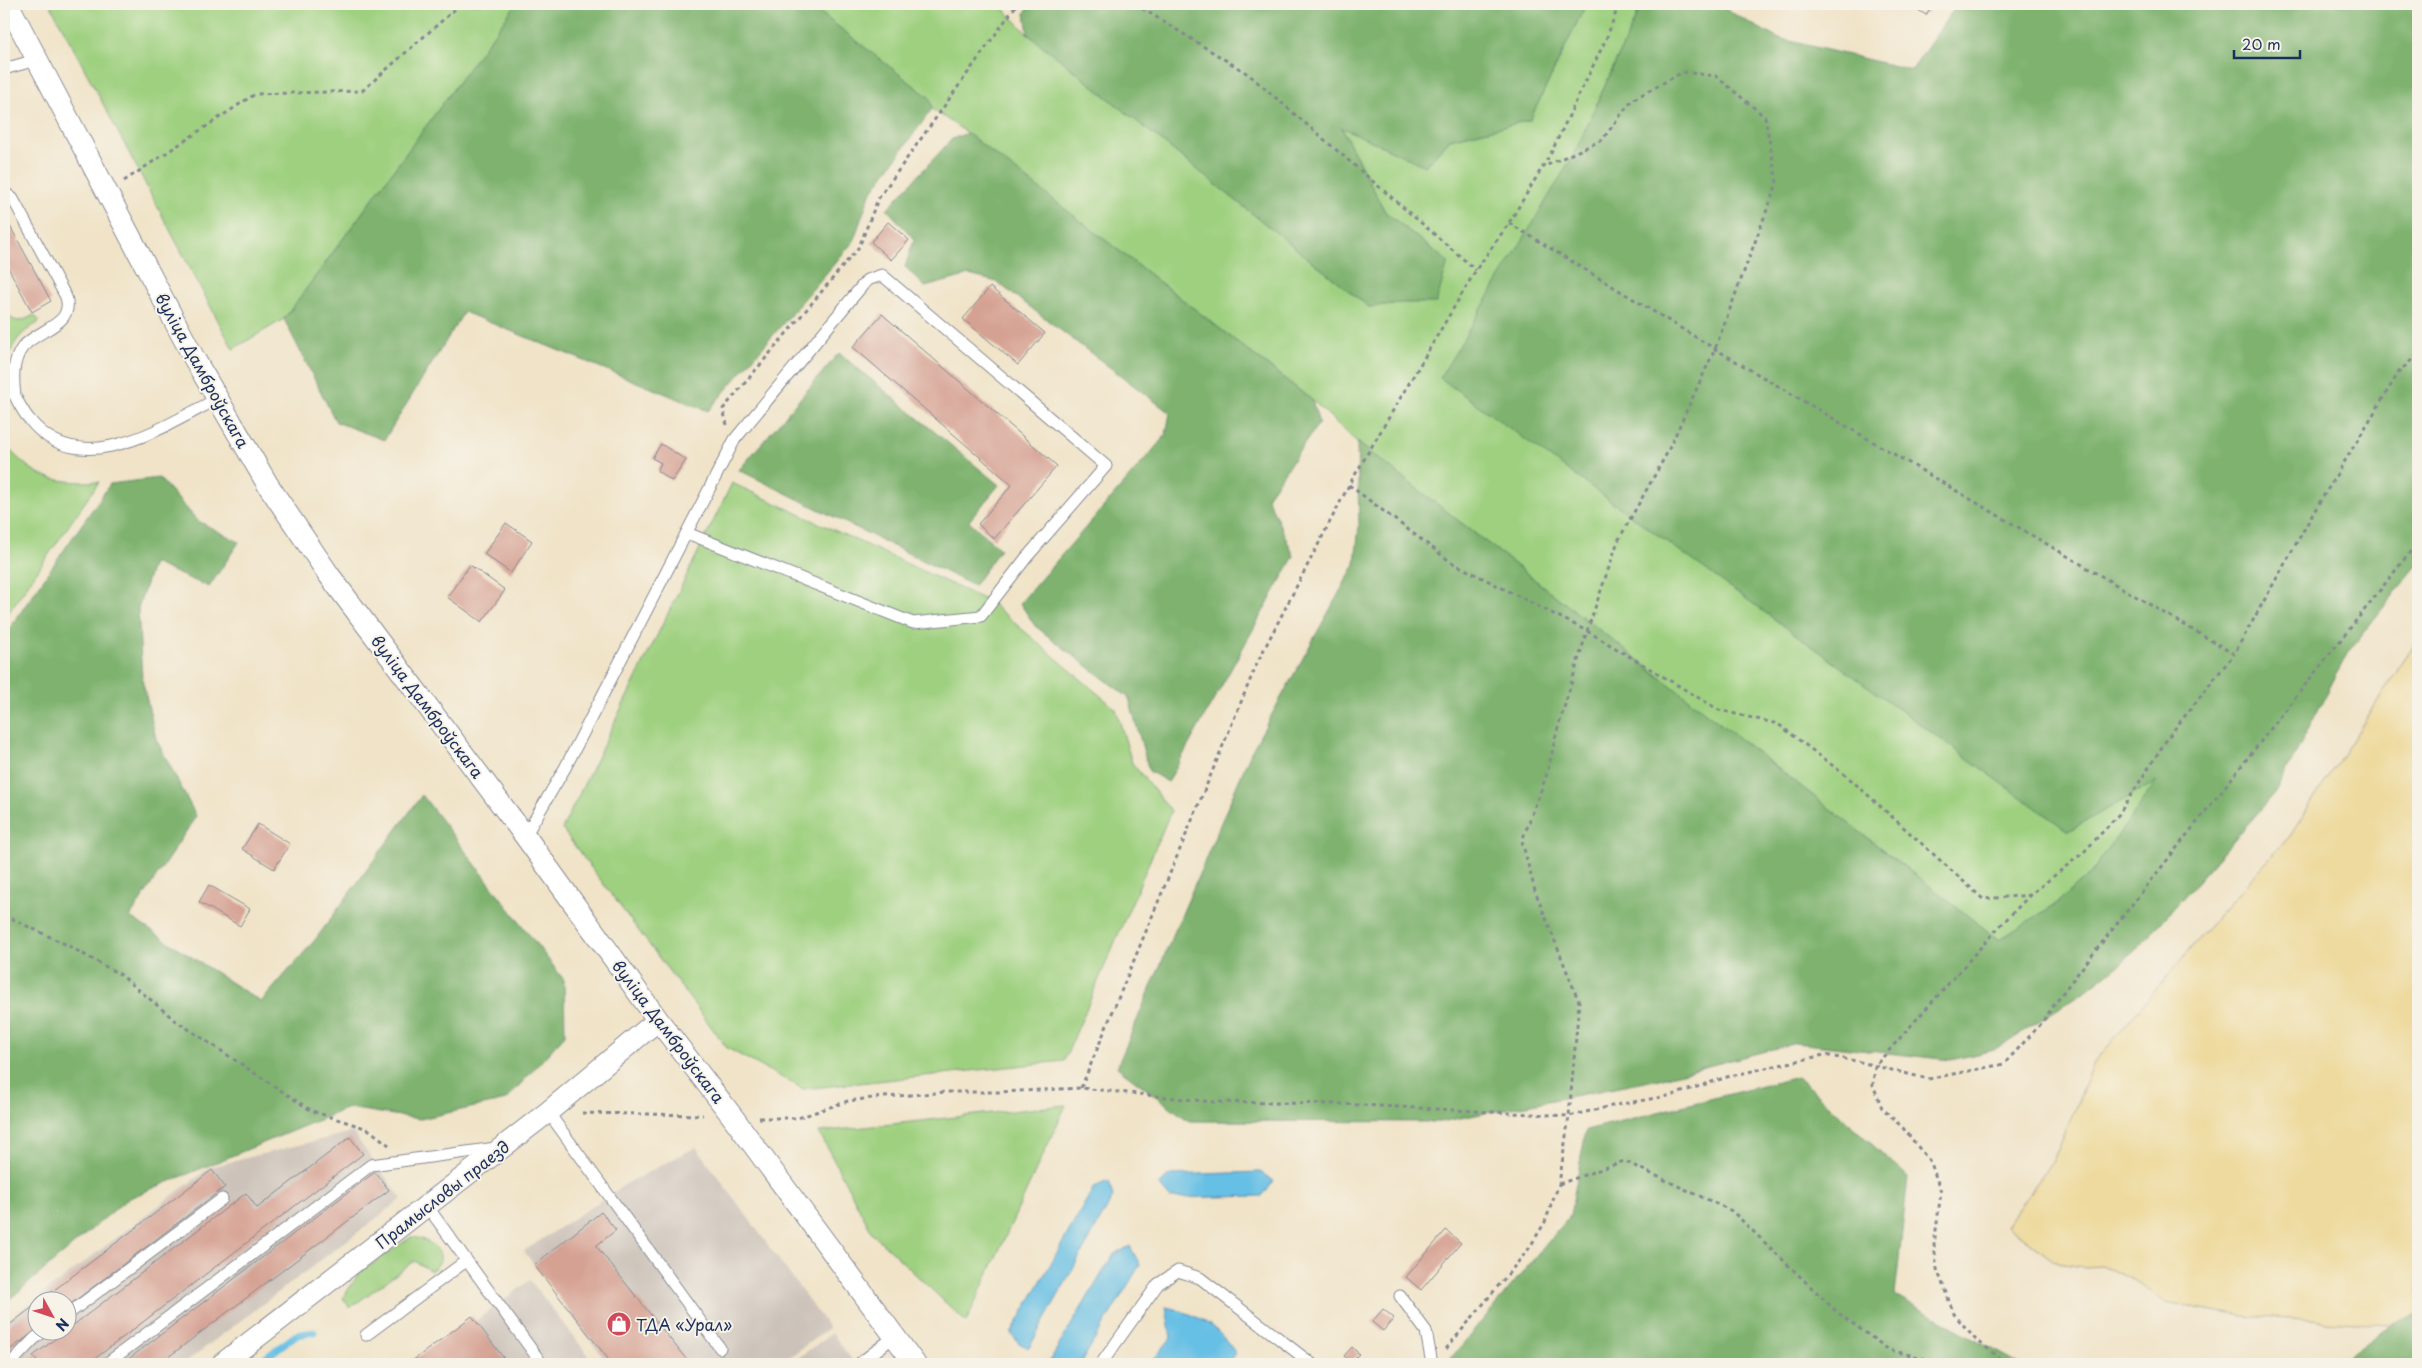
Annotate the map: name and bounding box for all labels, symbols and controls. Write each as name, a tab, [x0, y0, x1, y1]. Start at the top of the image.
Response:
scale bar	[2234, 28, 2301, 60]
text: 20 m	[2242, 32, 2281, 55]
street label: вуліца Дамброўскага	[150, 288, 256, 452]
street label: вуліца Дамброўскага	[366, 629, 490, 783]
street label: вуліца Дамброўскага	[607, 954, 731, 1108]
street label: Прамысловы праезд	[370, 1134, 514, 1254]
north arrow	[28, 1290, 78, 1340]
shop icon: ТДА «Урал»	[606, 1311, 632, 1337]
place label: ТДА «Урал»	[636, 1312, 732, 1336]
text: N	[51, 1314, 74, 1336]

